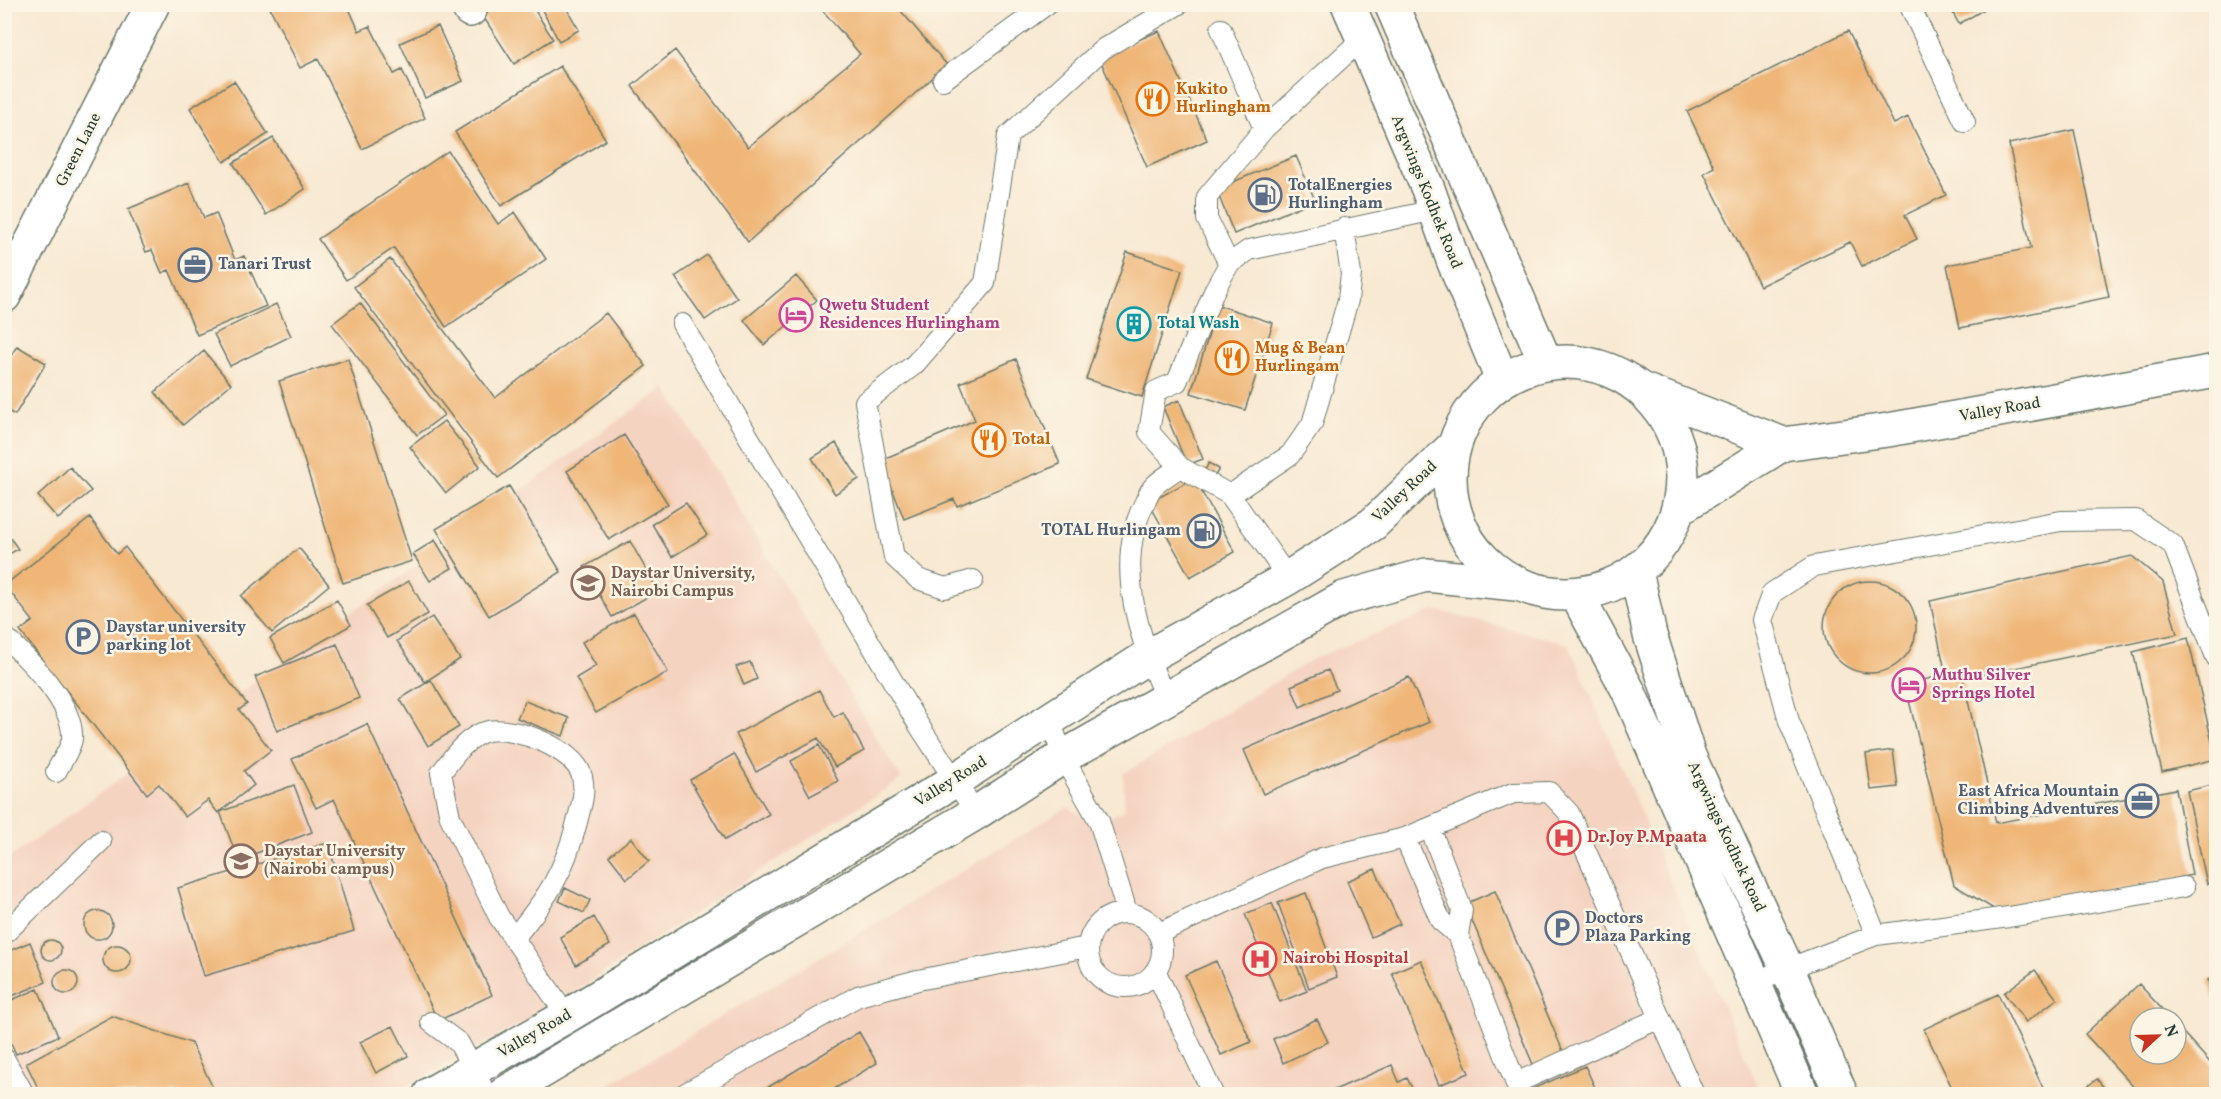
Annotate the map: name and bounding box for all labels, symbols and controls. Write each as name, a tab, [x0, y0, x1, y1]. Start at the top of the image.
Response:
place label: Kukito Hurlingham	[1176, 79, 1271, 119]
restaurant icon: Kukito Hurlingham	[1135, 81, 1171, 117]
street label: Green Lane	[51, 109, 107, 191]
street label: Argwings Kodhek Road	[1385, 112, 1467, 272]
place label: TotalEnergies Hurlingham	[1288, 175, 1392, 215]
fuel station icon: TotalEnergies Hurlingham	[1247, 177, 1283, 213]
office icon: Tanari Trust	[177, 247, 213, 283]
place label: Tanari Trust	[218, 254, 312, 276]
place label: Qwetu Student Residences Hurlingham	[819, 295, 1000, 335]
hotel icon: Qwetu Student Residences Hurlingham	[778, 297, 814, 333]
building icon: Total Wash	[1116, 306, 1152, 342]
place label: Total Wash	[1157, 313, 1240, 335]
place label: Mug & Bean Hurlingam	[1255, 338, 1346, 378]
restaurant icon: Mug & Bean Hurlingam	[1214, 340, 1250, 376]
street label: Valley Road	[1958, 392, 2042, 428]
restaurant icon: Total	[971, 422, 1007, 458]
place label: Total	[1012, 429, 1051, 451]
street label: Valley Road	[1368, 456, 1442, 528]
fuel station icon: TOTAL Hurlingam	[1186, 513, 1222, 549]
place label: TOTAL Hurlingam	[1041, 520, 1181, 542]
place label: Daystar University, Nairobi Campus	[611, 563, 755, 603]
school or university icon: Daystar University, Nairobi Campus	[570, 565, 606, 601]
place label: Daystar university parking lot	[106, 617, 246, 657]
parking icon: Daystar university parking lot	[65, 619, 101, 655]
place label: Muthu Silver Springs Hotel	[1932, 665, 2036, 705]
hotel icon: Muthu Silver Springs Hotel	[1891, 667, 1927, 703]
street label: Valley Road	[910, 751, 992, 813]
street label: Argwings Kodhek Road	[1681, 758, 1771, 916]
place label: East Africa Mountain Climbing Adventures	[1958, 781, 2119, 821]
office icon: East Africa Mountain Climbing Adventures	[2124, 783, 2160, 819]
hospital icon: Dr.Joy P.Mpaata	[1546, 820, 1582, 856]
place label: Dr.Joy P.Mpaata	[1587, 827, 1707, 849]
place label: Daystar University (Nairobi campus)	[264, 841, 405, 881]
school or university icon: Daystar University (Nairobi campus)	[223, 843, 259, 879]
place label: Doctors Plaza Parking	[1585, 908, 1691, 948]
parking icon: Doctors Plaza Parking	[1544, 910, 1580, 946]
hospital icon: Nairobi Hospital	[1242, 941, 1278, 977]
place label: Nairobi Hospital	[1283, 948, 1409, 970]
street label: Valley Road	[494, 1004, 576, 1064]
north arrow	[2128, 1006, 2188, 1066]
text: N	[2158, 1022, 2183, 1041]

